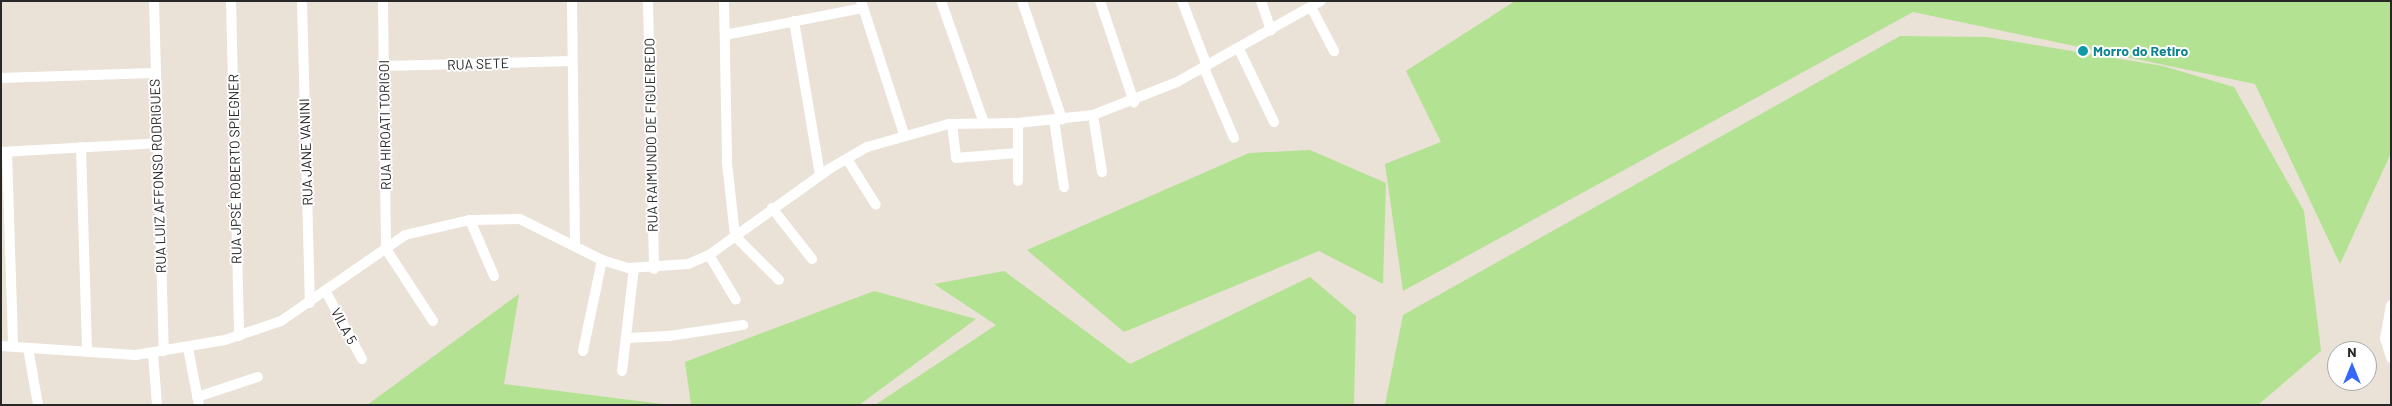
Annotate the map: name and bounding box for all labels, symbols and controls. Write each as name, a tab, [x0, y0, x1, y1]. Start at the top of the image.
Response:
street label: RUA RAIMUNDO DE FIGUEIREDO	[641, 38, 661, 232]
place label: Morro do Retiro	[2093, 43, 2188, 59]
marker: Morro do Retiro	[2077, 45, 2089, 57]
street label: RUA SETE	[447, 55, 509, 73]
street label: RUA HIROATI TORIGOI	[375, 60, 395, 190]
street label: RUA JPSÉ ROBERTO SPIEGNER	[225, 74, 245, 264]
street label: RUA LUIZ AFFONSO RODRIGUES	[146, 78, 170, 274]
street label: RUA JANE VANINI	[296, 98, 316, 206]
street label: VILA 5	[327, 305, 361, 347]
north arrow	[2327, 341, 2377, 391]
text: N	[2347, 343, 2357, 360]

